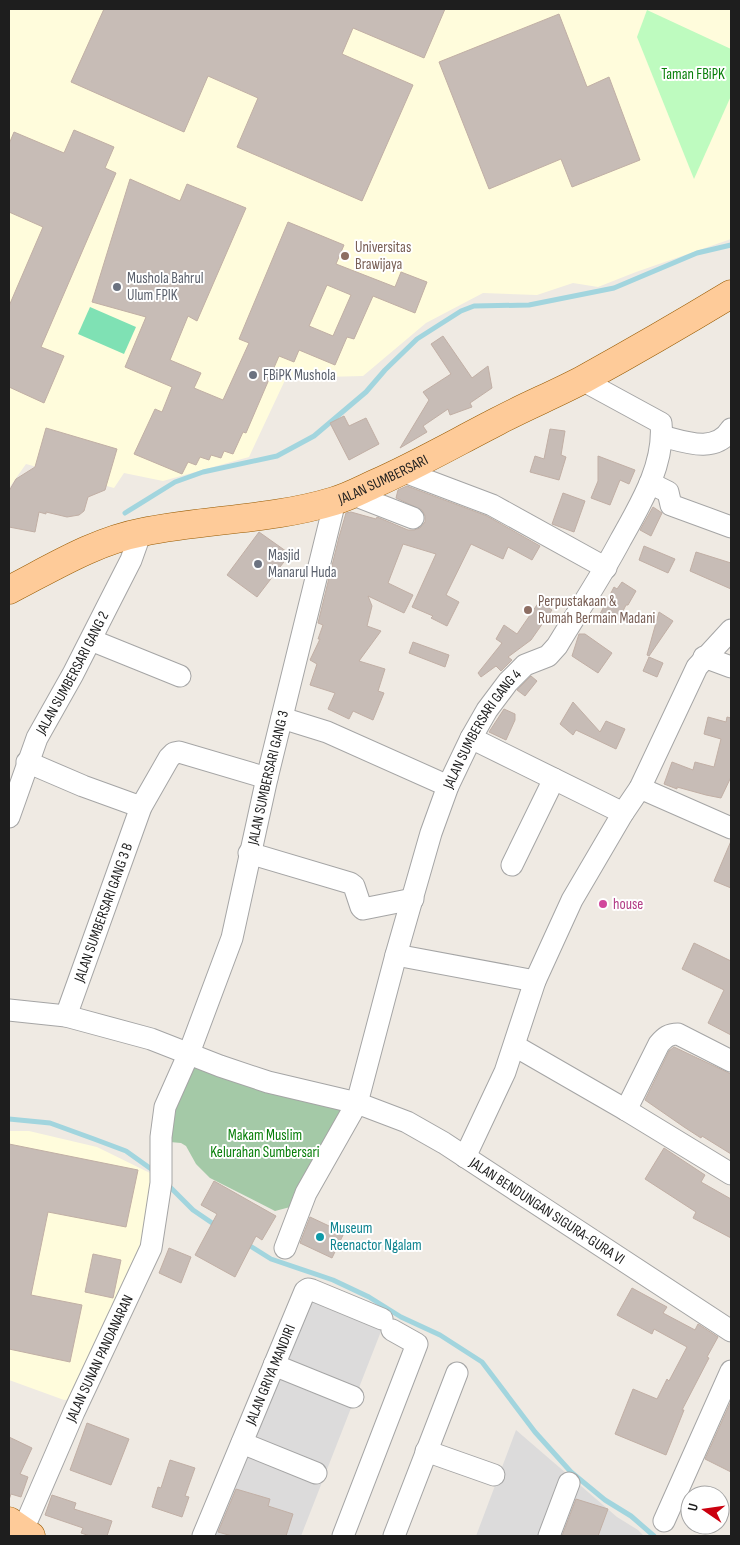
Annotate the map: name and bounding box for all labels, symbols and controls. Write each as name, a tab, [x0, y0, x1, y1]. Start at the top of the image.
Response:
park label: Taman FBiPK	[661, 65, 725, 84]
place label: Universitas Brawijaya	[355, 238, 411, 274]
marker: Universitas Brawijaya	[339, 250, 351, 262]
place label: Mushola Bahrul Ulum FPIK	[127, 269, 203, 305]
marker: Mushola Bahrul Ulum FPIK	[111, 281, 123, 293]
place label: FBiPK Mushola	[263, 366, 336, 385]
marker: FBiPK Mushola	[247, 369, 259, 381]
street label: JALAN SUMBERSARI	[335, 450, 431, 509]
place label: Masjid Manarul Huda	[268, 546, 337, 582]
marker: Masjid Manarul Huda	[252, 558, 264, 570]
place label: Perpustakaan & Rumah Bermain Madani	[538, 592, 656, 628]
marker: Perpustakaan & Rumah Bermain Madani	[522, 604, 534, 616]
street label: JALAN SUMBERSARI GANG 2	[31, 608, 113, 739]
street label: JALAN SUMBERSARI GANG 4	[438, 665, 525, 792]
street label: JALAN SUMBERSARI GANG 3	[243, 709, 293, 847]
street label: JALAN SUMBERSARI GANG 3 B	[69, 840, 137, 985]
place label: house	[613, 895, 643, 914]
marker: house	[597, 898, 609, 910]
park label: Makam Muslim Kelurahan Sumbersari	[210, 1126, 320, 1162]
street label: JALAN BENDUNGAN SIGURA-GURA VI	[465, 1152, 629, 1268]
place label: Museum Reenactor Ngalam	[330, 1219, 422, 1255]
marker: Museum Reenactor Ngalam	[314, 1231, 326, 1243]
street label: JALAN SUNAN PANDANARAN	[61, 1292, 137, 1426]
street label: JALAN GRIYA MANDIRI	[241, 1321, 300, 1428]
north arrow	[680, 1485, 730, 1535]
text: U	[684, 1502, 702, 1513]

